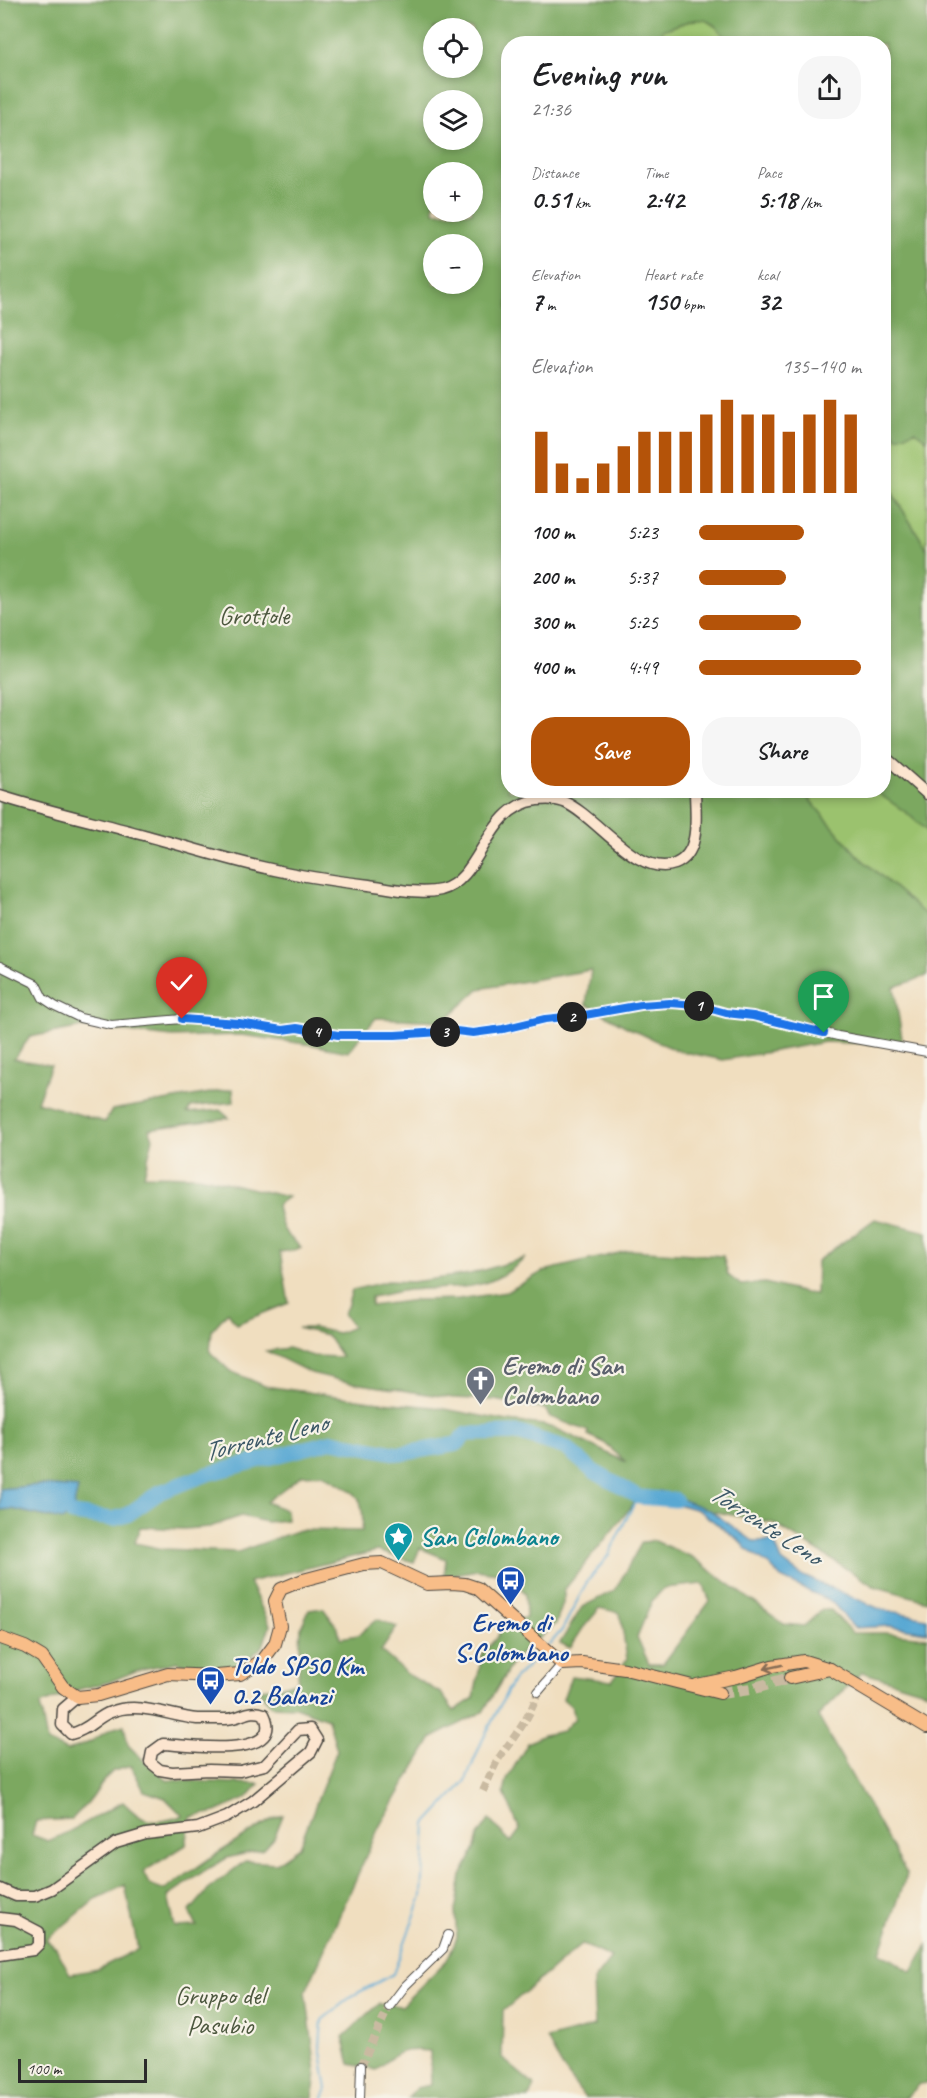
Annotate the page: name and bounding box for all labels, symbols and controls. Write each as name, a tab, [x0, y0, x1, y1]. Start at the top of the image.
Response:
map controls	[423, 18, 483, 294]
button: locate	[423, 18, 483, 78]
text: Evening run	[531, 53, 666, 95]
button: share	[798, 56, 861, 119]
button: layers	[423, 90, 483, 150]
text: 21:36	[531, 97, 571, 122]
button: +	[423, 162, 483, 222]
text: Distance	[531, 163, 579, 183]
text: Time	[644, 163, 668, 183]
text: Pace	[757, 163, 782, 183]
text: 0.51	[531, 183, 571, 216]
text: 2:42	[644, 183, 684, 216]
text: 5:18	[757, 183, 797, 216]
text: km	[571, 193, 590, 213]
text: /km	[797, 193, 822, 213]
button: −	[423, 234, 483, 294]
text: Elevation	[531, 265, 580, 285]
text: Heart rate	[644, 265, 702, 285]
text: kcal	[757, 265, 778, 285]
text: 7	[531, 285, 543, 318]
text: 150	[644, 285, 679, 318]
text: 32	[757, 285, 780, 318]
text: m	[543, 295, 555, 315]
text: bpm	[679, 295, 705, 315]
text: Elevation	[531, 354, 593, 379]
text: 135–140 m	[782, 354, 861, 379]
text: 100 m	[531, 520, 574, 545]
text: 5:23	[627, 520, 658, 545]
text: 200 m	[531, 565, 574, 590]
text: 5:37	[627, 565, 658, 590]
park label: Grottole	[219, 599, 291, 632]
text: 300 m	[531, 610, 574, 635]
text: 5:25	[627, 610, 658, 635]
text: 400 m	[531, 655, 574, 680]
text: 4:49	[627, 655, 658, 680]
button: Save	[531, 717, 690, 786]
button: Share	[702, 717, 861, 786]
pin	[156, 957, 207, 1019]
icon: check	[165, 966, 198, 999]
pin	[798, 971, 849, 1033]
icon: arrive	[807, 980, 840, 1013]
pin: 1	[684, 991, 714, 1021]
text: 1	[695, 996, 703, 1016]
pin: 2	[557, 1002, 587, 1032]
text: 2	[568, 1007, 576, 1027]
pin: 4	[302, 1017, 332, 1047]
pin: 3	[430, 1017, 460, 1047]
text: 4	[313, 1022, 321, 1042]
text: 3	[441, 1022, 449, 1042]
place label: Eremo di San Colombano	[502, 1349, 625, 1412]
church icon: Eremo di San Colombano	[465, 1364, 497, 1406]
water label: Torrente Leno	[200, 1404, 335, 1469]
water label: Torrente Leno	[704, 1475, 832, 1575]
place icon: San Colombano	[383, 1520, 415, 1562]
place label: San Colombano	[420, 1520, 560, 1553]
bus stop icon: Eremo di S.Colombano	[495, 1564, 527, 1606]
place label: Eremo di S.Colombano	[454, 1606, 569, 1669]
place label: Toldo SP50 Km 0.2 Balanzi	[231, 1649, 365, 1712]
one-way arrow	[764, 1661, 783, 1673]
bus stop icon: Toldo SP50 Km 0.2 Balanzi	[194, 1664, 226, 1706]
park label: Gruppo del Pasubio	[175, 1979, 270, 2042]
scale bar	[18, 2056, 147, 2084]
text: 100 m	[27, 2059, 61, 2079]

